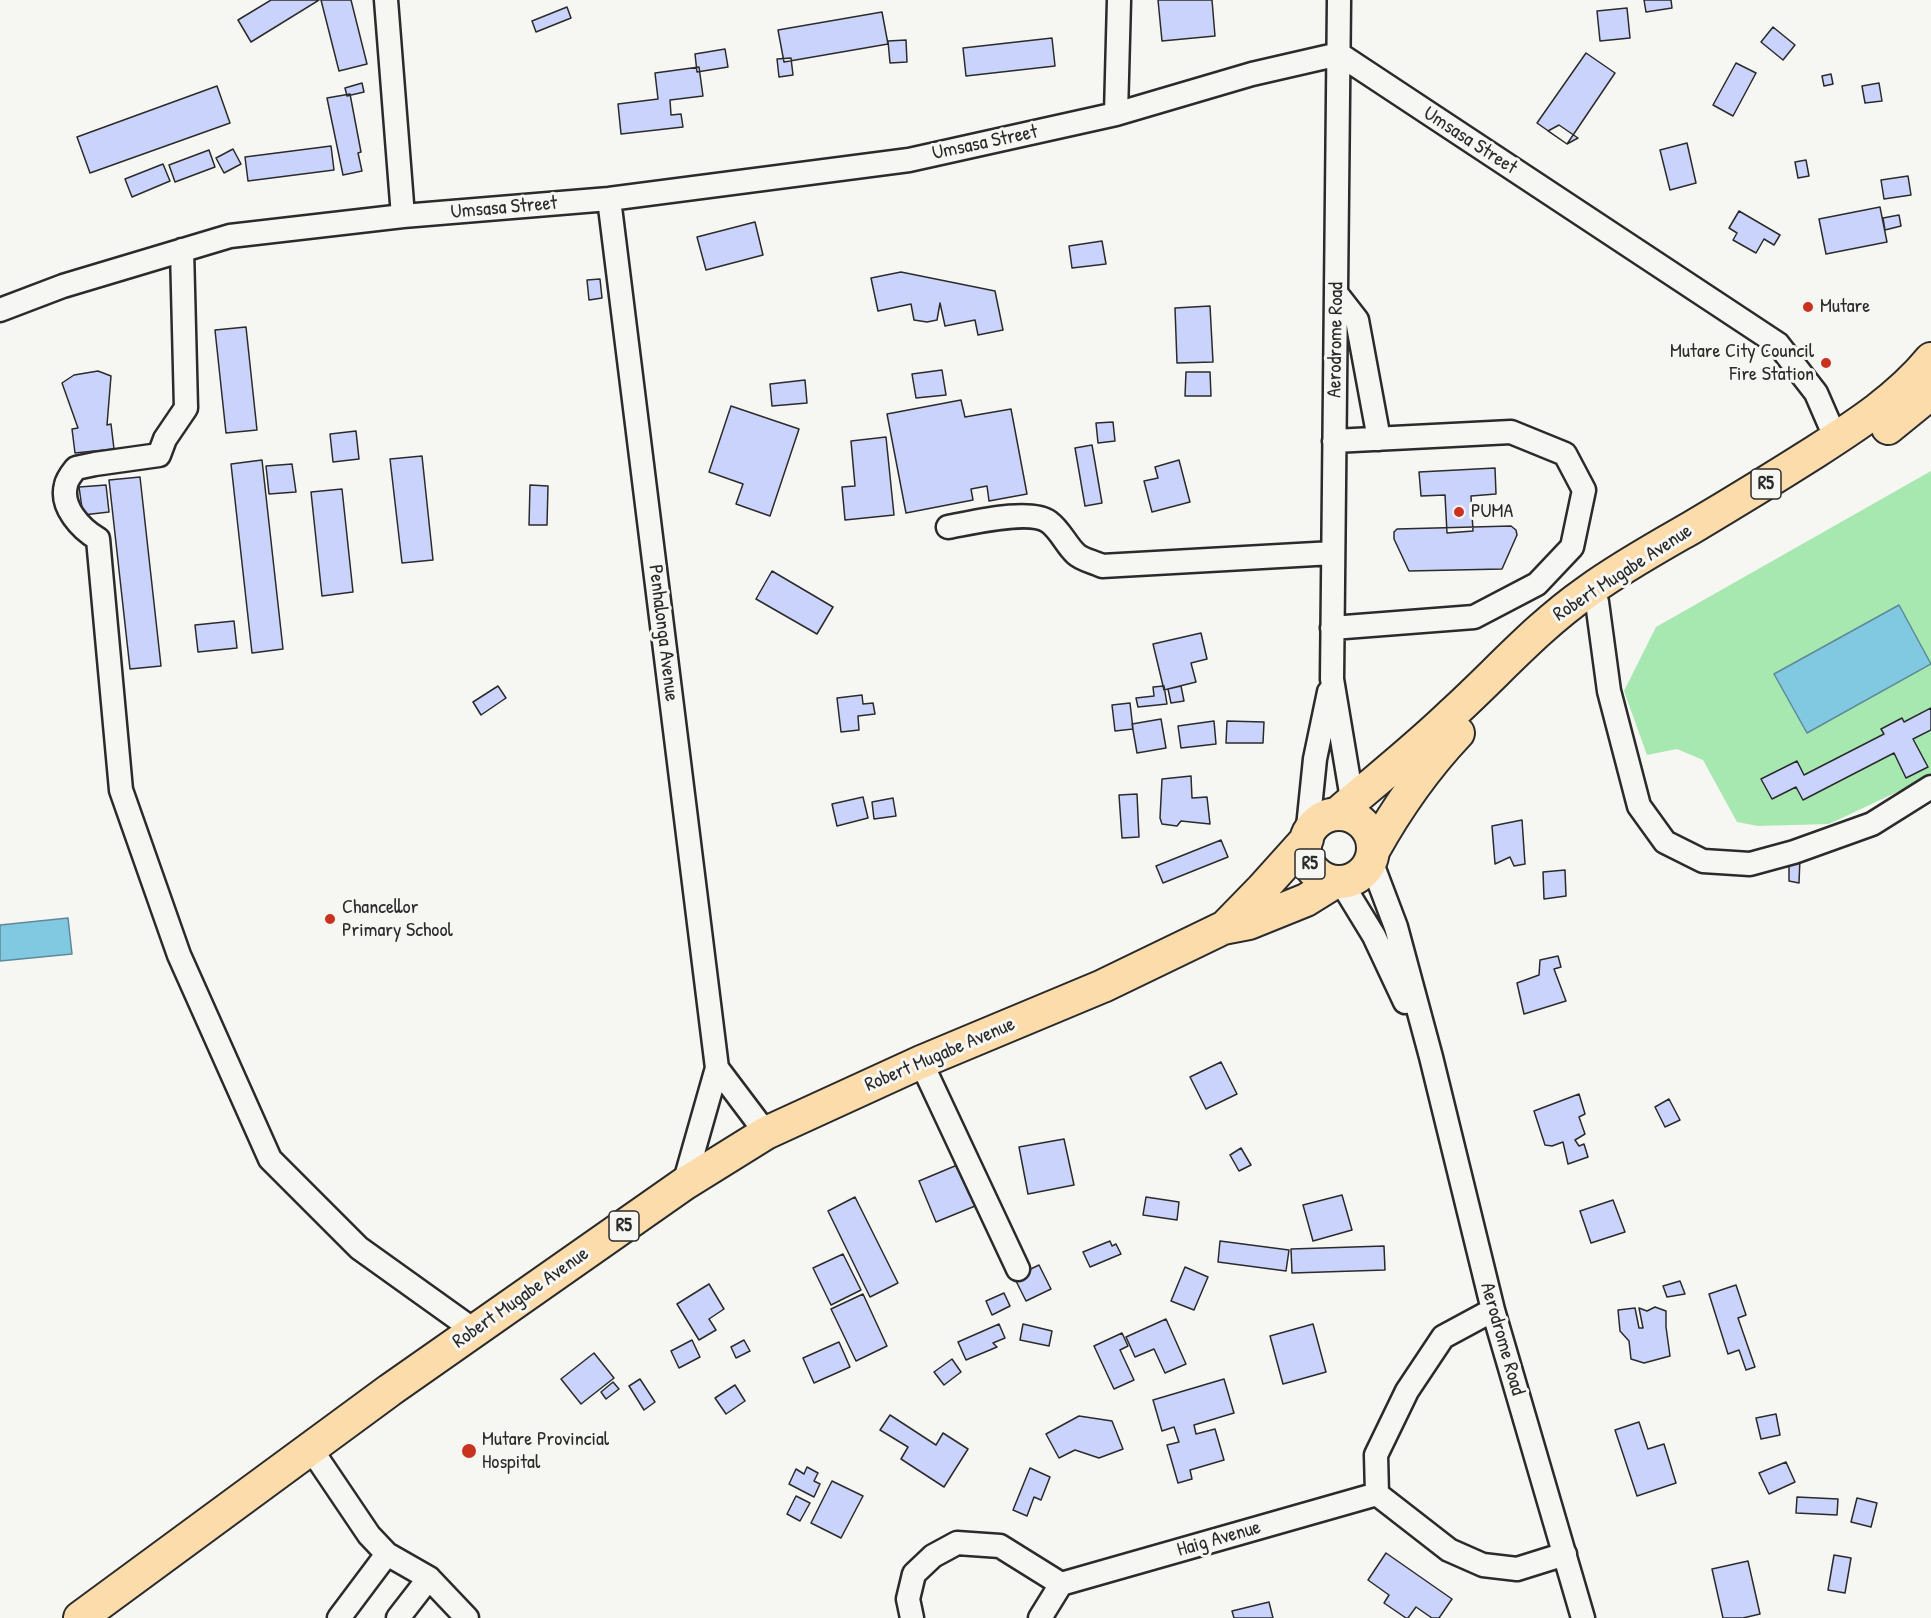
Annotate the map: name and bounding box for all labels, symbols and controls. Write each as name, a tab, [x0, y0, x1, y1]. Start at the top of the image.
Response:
street label: Umsasa Street	[1419, 102, 1521, 180]
street label: Umsasa Street	[930, 120, 1040, 166]
street label: Umsasa Street	[450, 191, 558, 225]
street label: Aerodrome Road	[1323, 282, 1349, 398]
place label: Mutare	[1820, 295, 1870, 319]
marker: Mutare	[1801, 300, 1815, 314]
place label: Mutare City Council Fire Station	[1670, 340, 1814, 387]
marker: Mutare City Council Fire Station	[1819, 356, 1833, 370]
road number: R5	[1751, 469, 1781, 499]
place label: PUMA	[1471, 500, 1513, 524]
marker: PUMA	[1452, 505, 1466, 519]
street label: Robert Mugabe Avenue	[1549, 519, 1697, 627]
street label: Penhalonga Avenue	[643, 563, 683, 703]
road number: R5	[1295, 849, 1325, 879]
place label: Chancellor Primary School	[342, 896, 453, 943]
marker: Chancellor Primary School	[323, 912, 337, 926]
street label: Robert Mugabe Avenue	[861, 1013, 1019, 1097]
road number: R5	[609, 1211, 639, 1241]
street label: Robert Mugabe Avenue	[448, 1242, 594, 1354]
street label: Aerodrome Road	[1474, 1280, 1530, 1398]
place label: Mutare Provincial Hospital	[482, 1428, 609, 1475]
marker: Mutare Provincial Hospital	[460, 1442, 478, 1460]
street label: Haig Avenue	[1174, 1516, 1264, 1562]

